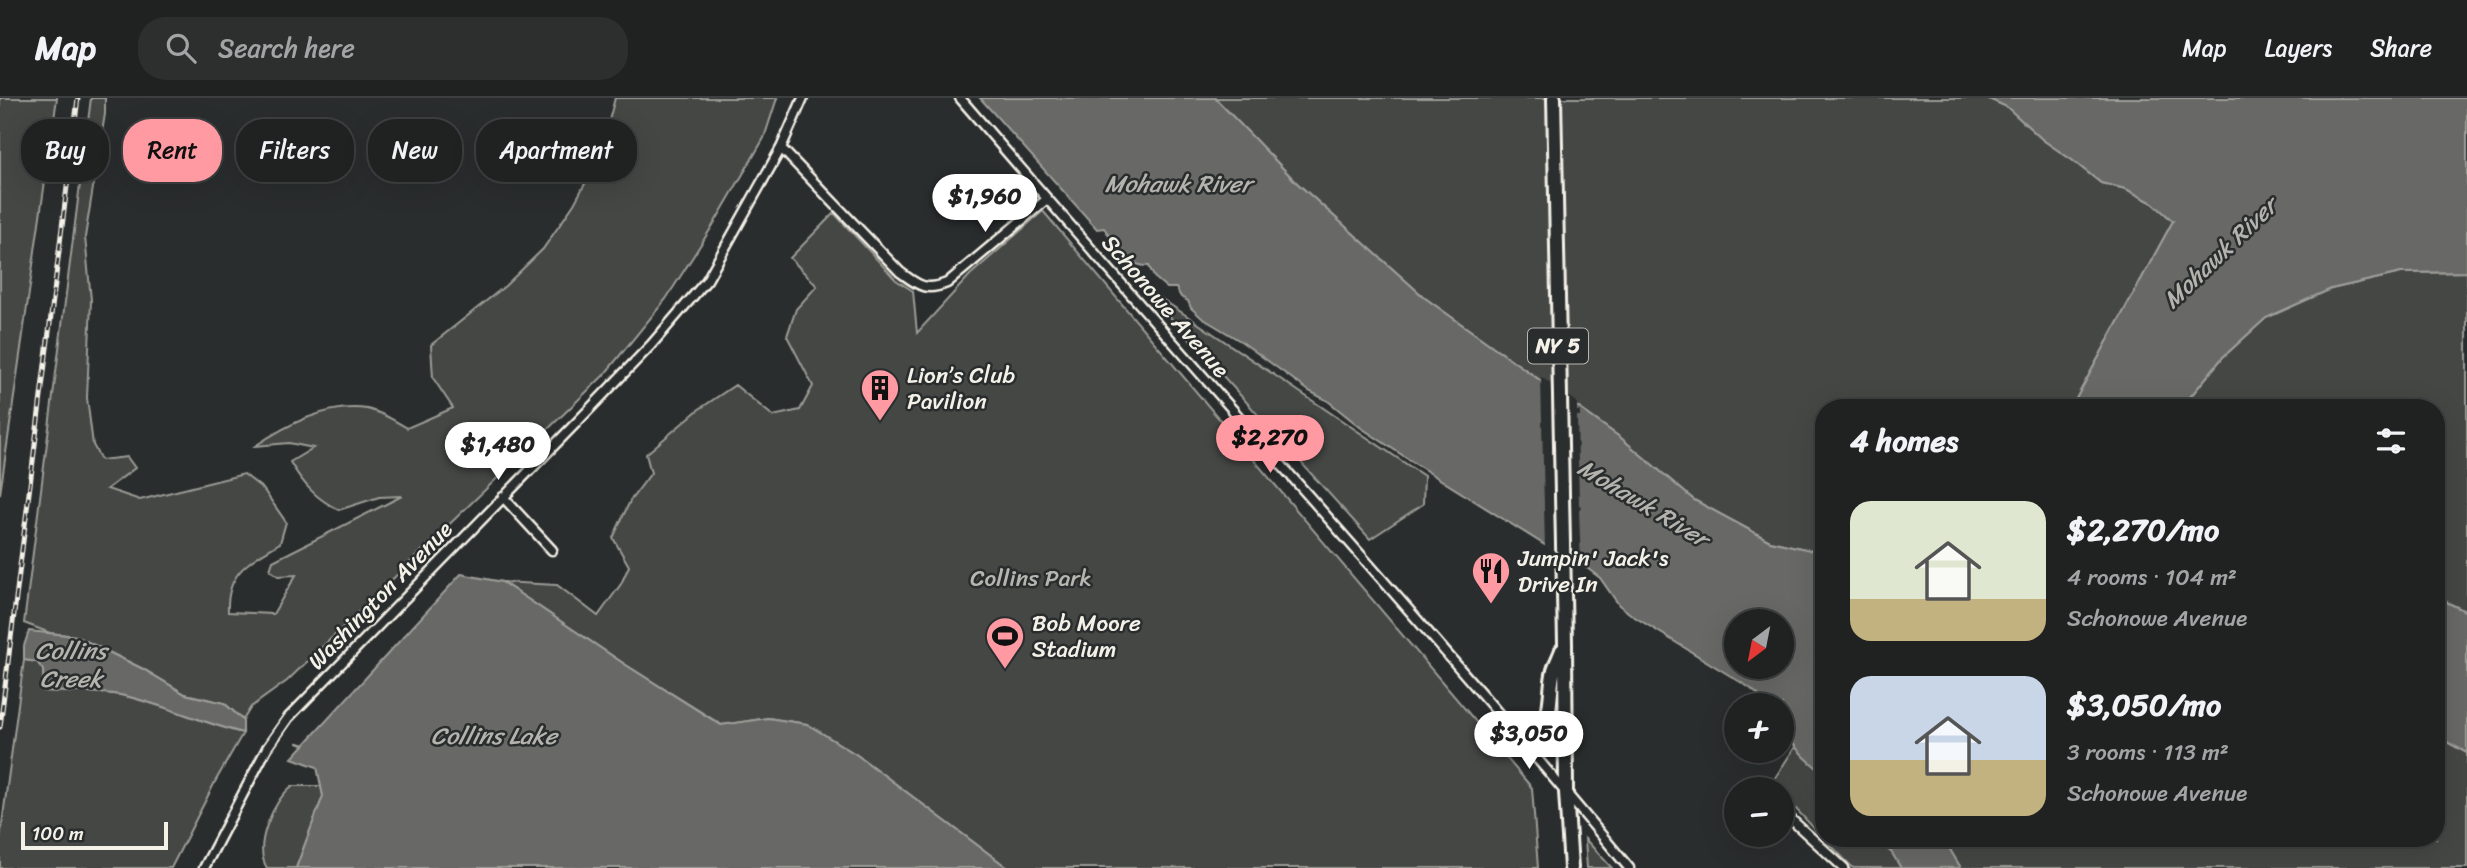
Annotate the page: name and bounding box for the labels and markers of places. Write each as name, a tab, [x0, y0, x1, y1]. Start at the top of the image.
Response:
pin: $1,960	[928, 174, 1042, 234]
place label: Lion’s Club Pavilion	[907, 355, 1015, 422]
building icon: Lion’s Club Pavilion	[859, 367, 901, 422]
pin: $2,270	[1213, 416, 1327, 475]
pin: $1,480	[441, 422, 555, 482]
place label: Jumpin' Jack's Drive In	[1517, 538, 1669, 605]
restaurant icon: Jumpin' Jack's Drive In	[1470, 550, 1512, 605]
place label: Bob Moore Stadium	[1032, 603, 1141, 670]
sports icon: Bob Moore Stadium	[984, 615, 1026, 670]
pin: $3,050	[1472, 712, 1586, 771]

